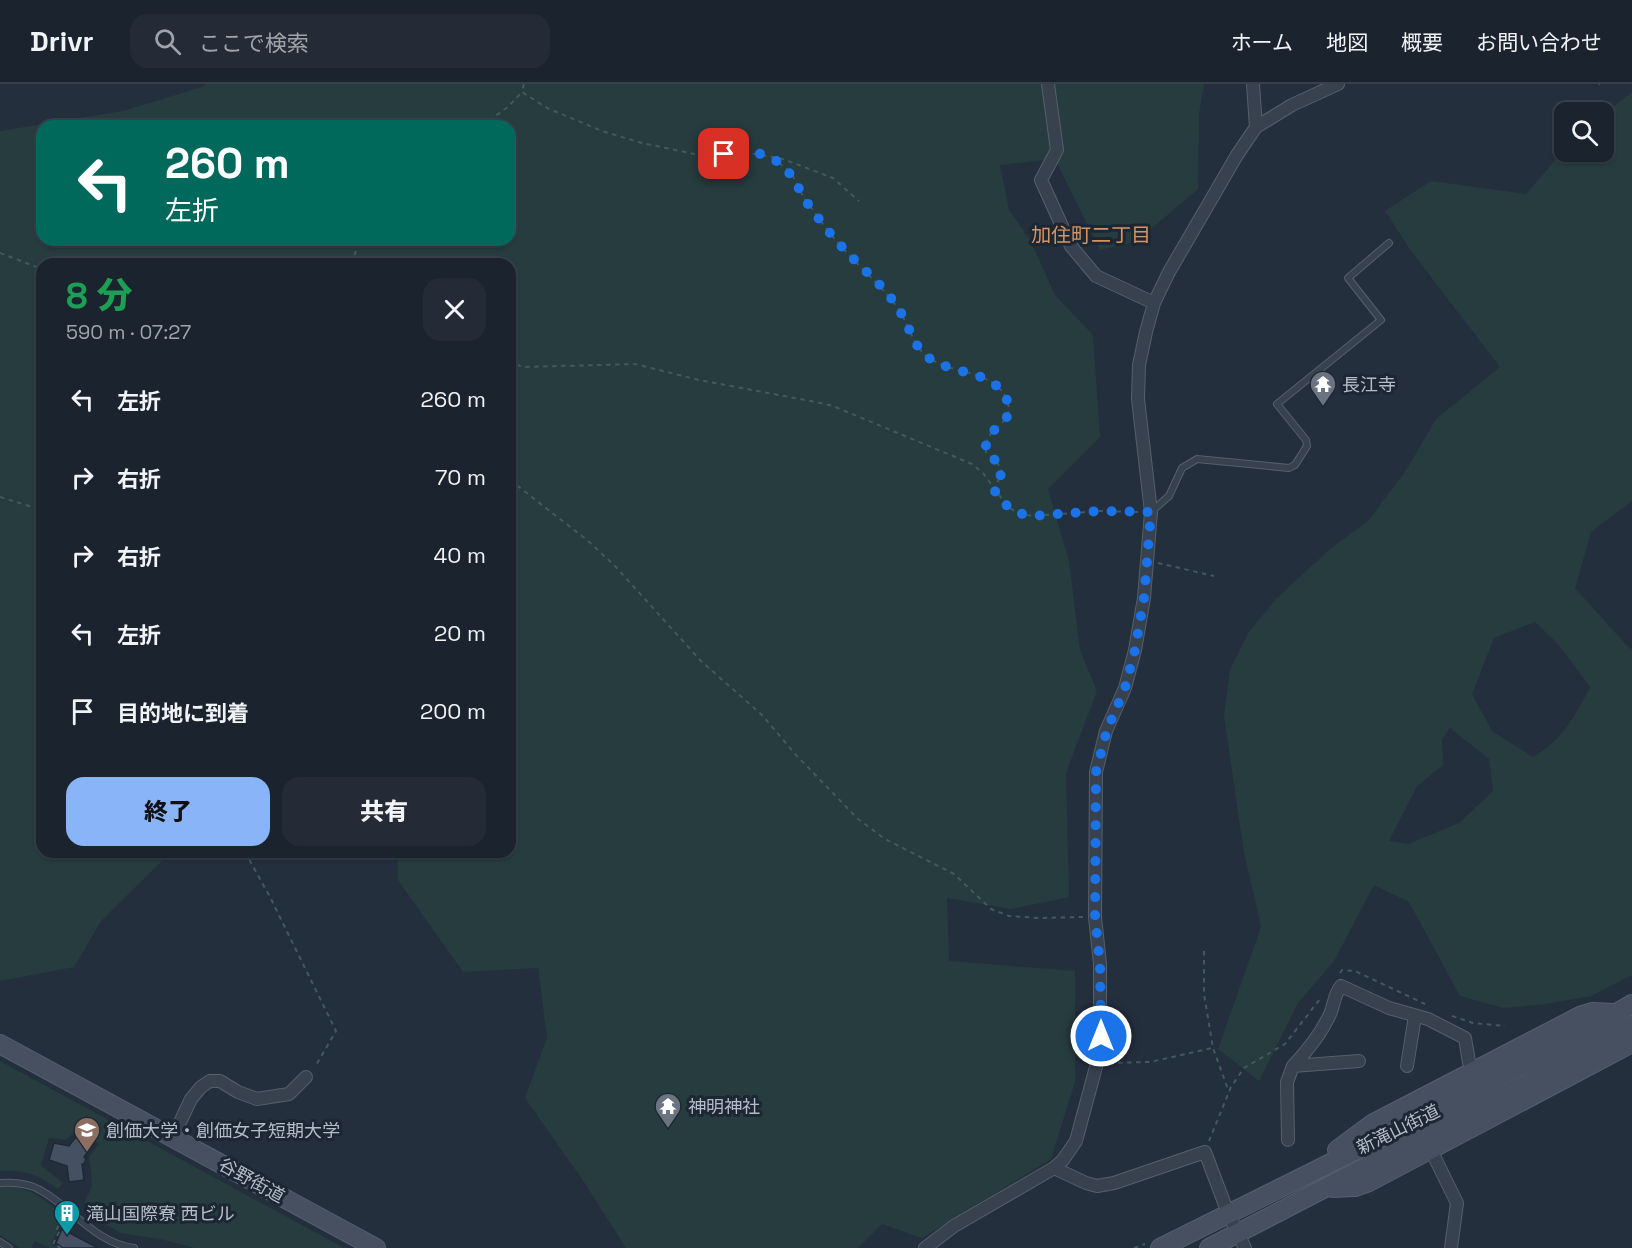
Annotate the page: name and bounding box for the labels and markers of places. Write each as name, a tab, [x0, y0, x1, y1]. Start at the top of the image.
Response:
pin	[698, 128, 749, 179]
temple icon: 長江寺	[1308, 369, 1338, 407]
place label: 長江寺	[1342, 373, 1396, 396]
temple icon: 神明神社	[653, 1091, 683, 1129]
place label: 神明神社	[688, 1095, 760, 1118]
school or university icon: 創価大学・創価女子短期大学	[72, 1115, 102, 1153]
place label: 創価大学・創価女子短期大学	[106, 1119, 340, 1142]
building icon: 滝山国際寮 西ビル	[52, 1198, 82, 1236]
place label: 滝山国際寮 西ビル	[86, 1202, 235, 1225]

